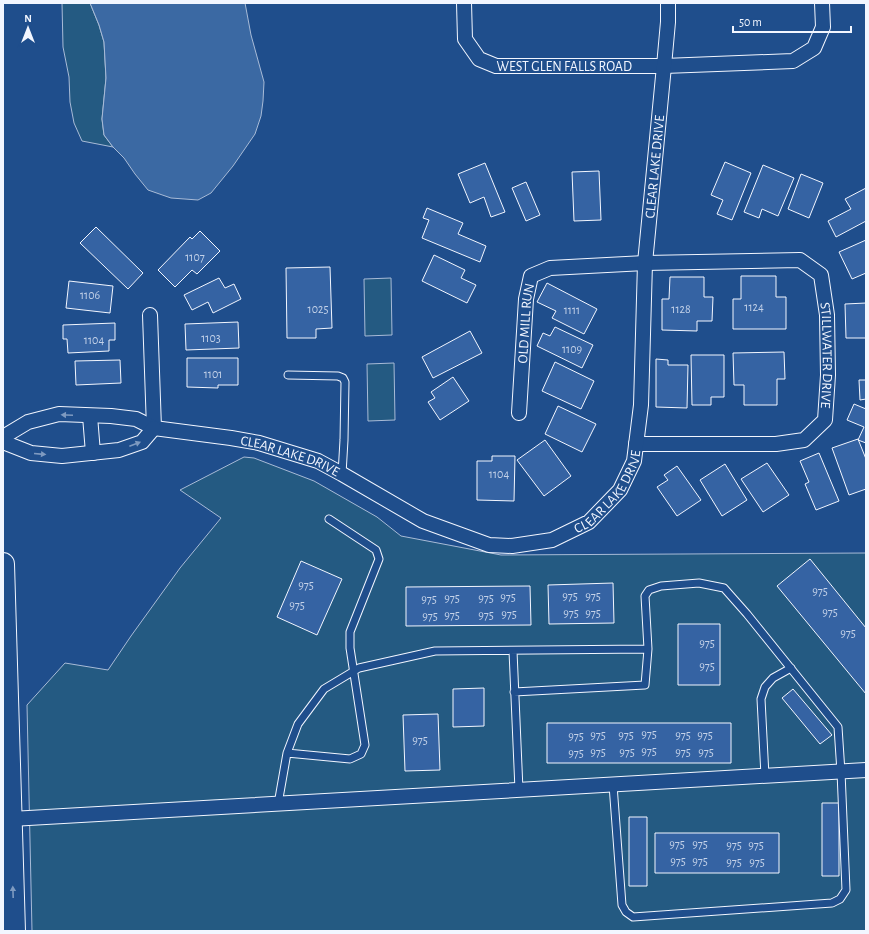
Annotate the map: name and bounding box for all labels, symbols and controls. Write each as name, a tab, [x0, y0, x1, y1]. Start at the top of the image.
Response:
north arrow	[8, 8, 48, 48]
scale bar	[733, 8, 851, 34]
text: N	[24, 13, 32, 24]
text: 50 m	[739, 16, 762, 28]
street label: WEST GLEN FALLS ROAD	[496, 60, 632, 74]
street label: CLEAR LAKE DRIVE	[643, 114, 667, 219]
house number: 1107	[185, 251, 205, 263]
street label: OLD MILL RUN	[516, 282, 537, 364]
house number: 1106	[80, 289, 100, 301]
house number: 1124	[744, 301, 764, 313]
street label: STILLWATER DRIVE	[817, 301, 834, 409]
house number: 1025	[308, 303, 328, 315]
house number: 1128	[671, 303, 691, 315]
house number: 1111	[564, 304, 580, 316]
house number: 1103	[201, 332, 221, 344]
house number: 1104	[84, 334, 104, 346]
house number: 1109	[562, 343, 582, 355]
house number: 1101	[204, 368, 222, 380]
one-way arrow	[61, 411, 73, 418]
street label: CLEAR LAKE DRIVE	[239, 434, 342, 479]
one-way arrow	[130, 441, 142, 447]
street label: CLEAR LAKE DRIVE	[572, 449, 643, 536]
one-way arrow	[34, 450, 46, 457]
house number: 1104	[489, 468, 509, 480]
house number: 975	[298, 579, 314, 591]
house number: 975	[812, 585, 828, 597]
house number: 975	[562, 590, 578, 602]
house number: 975	[585, 590, 601, 602]
house number: 975	[500, 591, 516, 603]
house number: 975	[444, 592, 460, 604]
house number: 975	[478, 592, 494, 604]
house number: 975	[421, 593, 437, 605]
house number: 975	[289, 599, 305, 611]
house number: 975	[822, 606, 838, 618]
house number: 975	[563, 607, 579, 619]
house number: 975	[585, 607, 601, 619]
house number: 975	[501, 608, 517, 620]
house number: 975	[444, 609, 460, 621]
house number: 975	[478, 609, 494, 621]
house number: 975	[422, 610, 438, 622]
house number: 975	[840, 627, 856, 639]
house number: 975	[699, 637, 715, 649]
house number: 975	[699, 660, 715, 672]
house number: 975	[641, 728, 657, 740]
house number: 975	[590, 729, 606, 741]
house number: 975	[618, 729, 634, 741]
house number: 975	[675, 729, 691, 741]
house number: 975	[697, 729, 713, 741]
house number: 975	[568, 730, 584, 742]
house number: 975	[412, 734, 428, 746]
house number: 975	[641, 745, 657, 757]
house number: 975	[590, 746, 606, 758]
house number: 975	[619, 746, 635, 758]
house number: 975	[675, 746, 691, 758]
house number: 975	[698, 746, 714, 758]
house number: 975	[568, 747, 584, 759]
house number: 975	[669, 838, 685, 850]
house number: 975	[692, 838, 708, 850]
house number: 975	[726, 839, 742, 851]
house number: 975	[748, 839, 764, 851]
house number: 975	[670, 855, 686, 867]
house number: 975	[692, 855, 708, 867]
house number: 975	[726, 856, 742, 868]
house number: 975	[749, 856, 765, 868]
one-way arrow	[10, 885, 16, 898]

